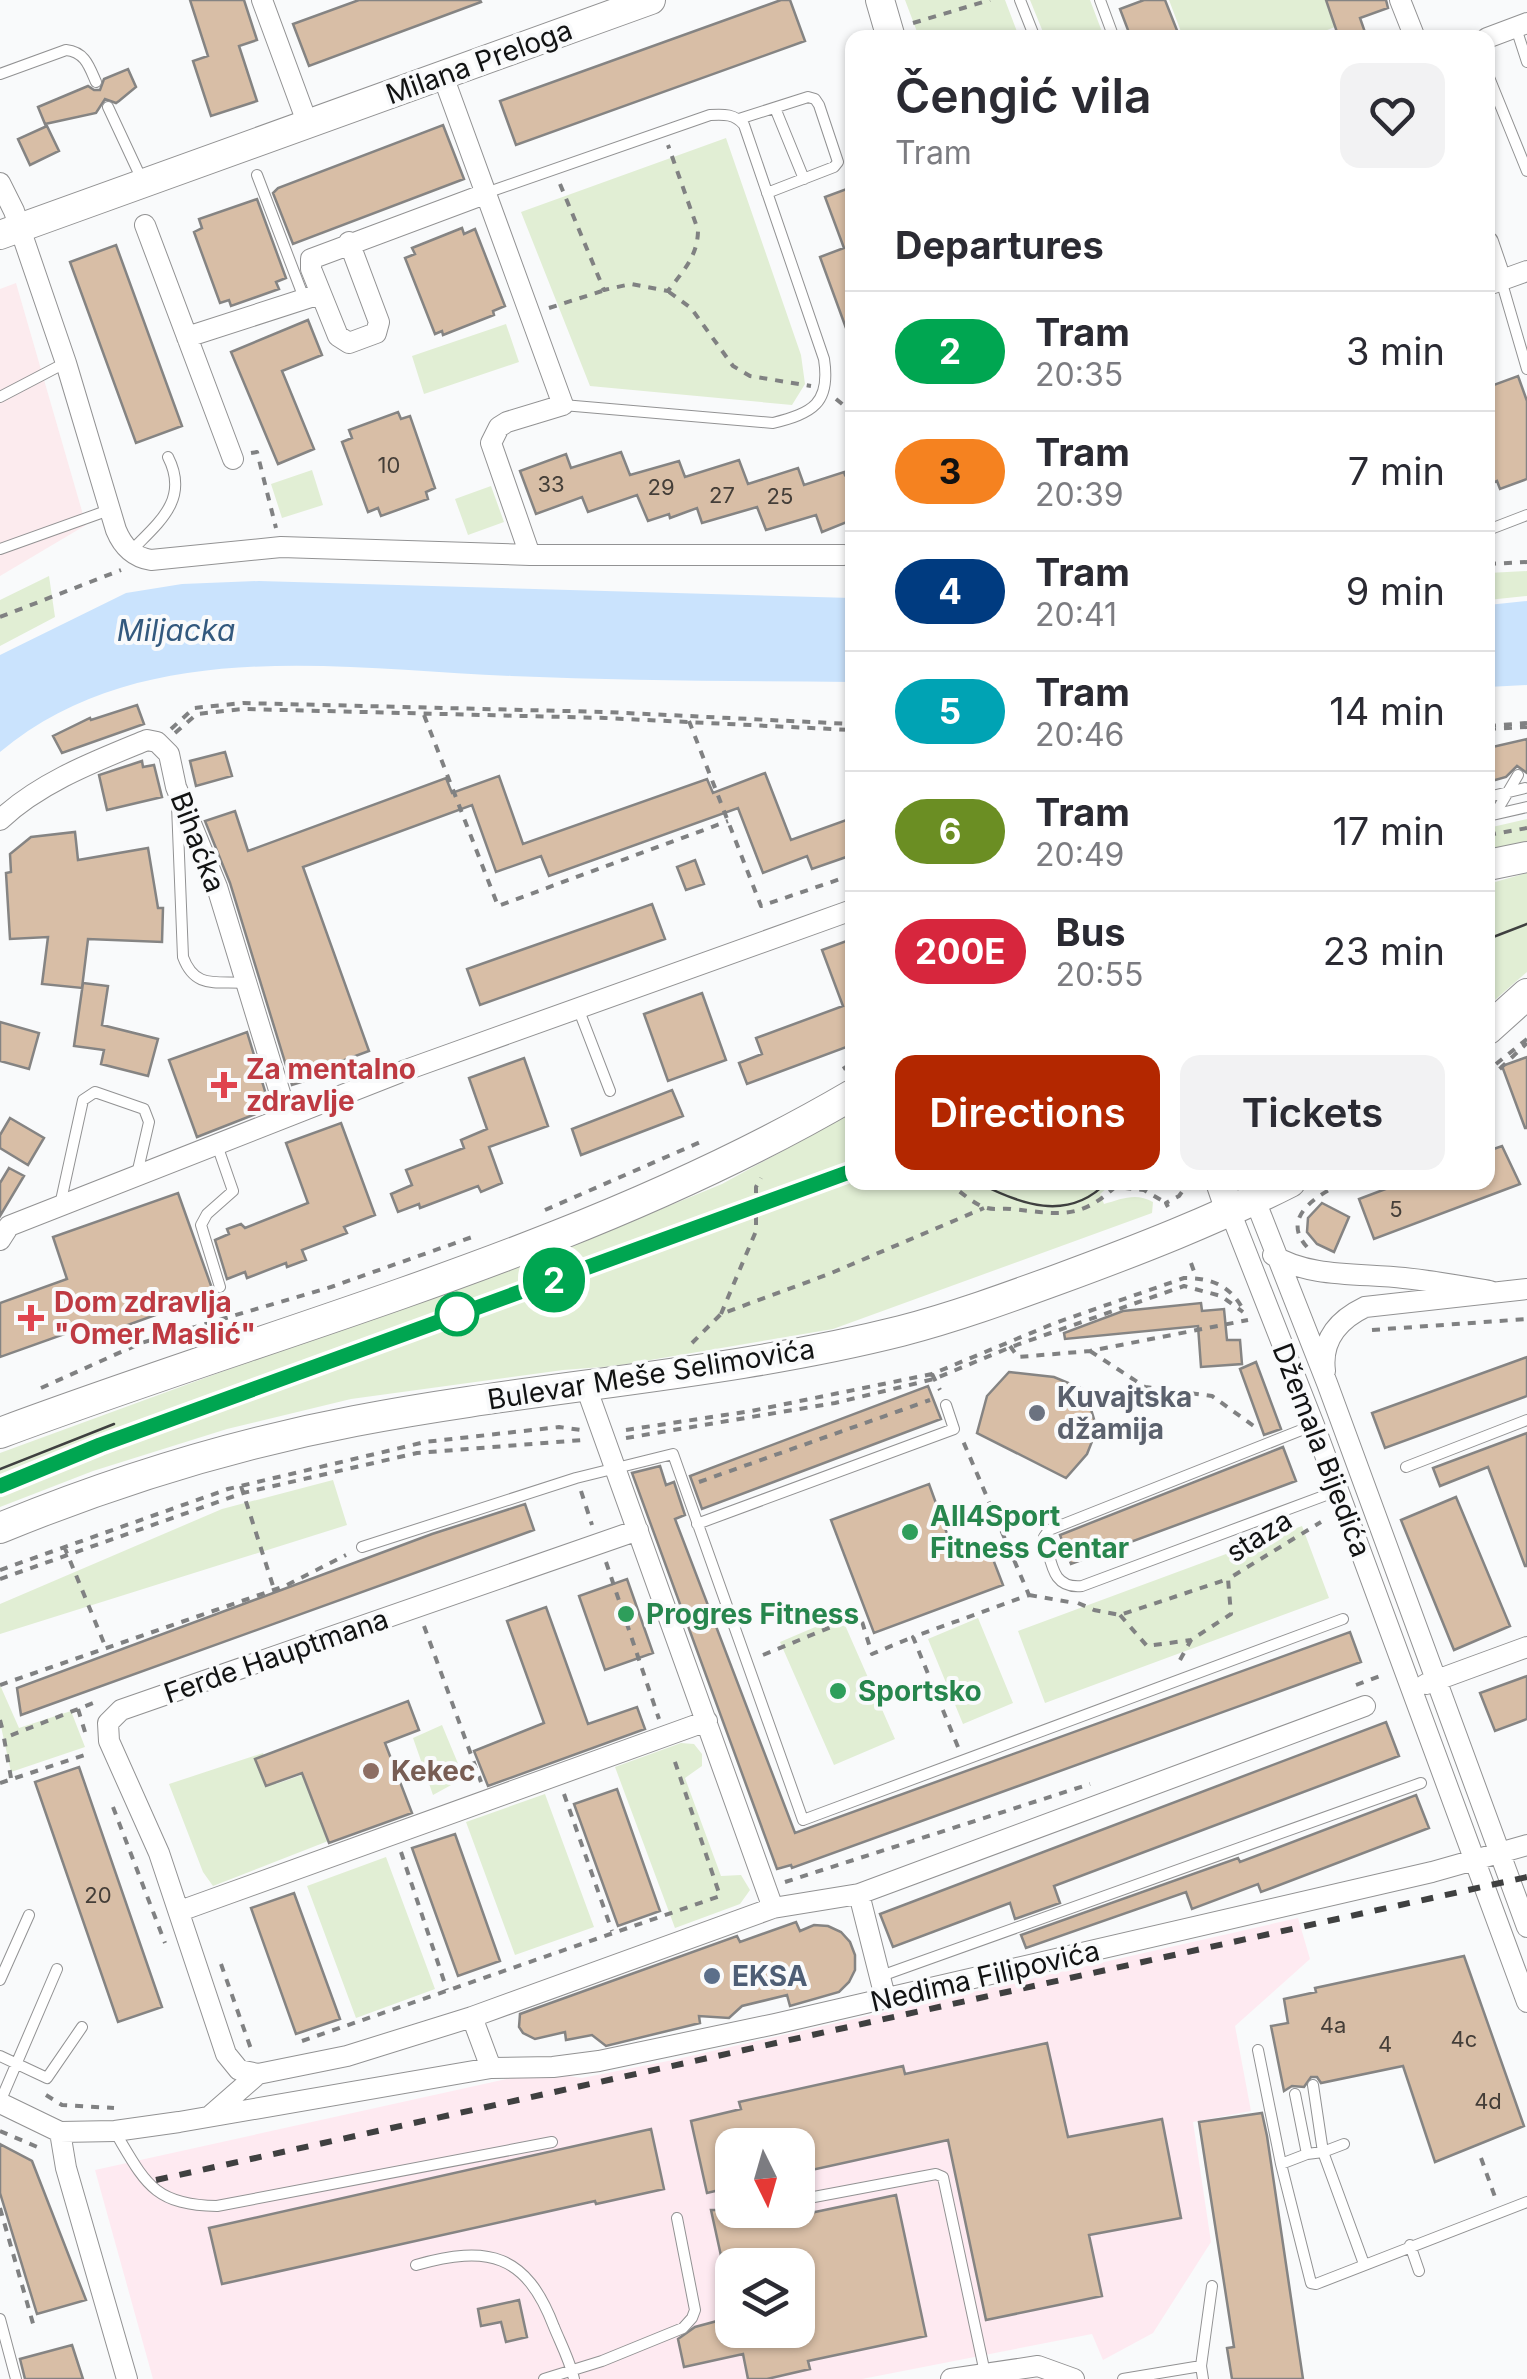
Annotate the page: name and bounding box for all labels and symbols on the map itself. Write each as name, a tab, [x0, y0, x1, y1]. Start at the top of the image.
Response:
street label: Milana Preloga	[381, 13, 577, 111]
house number: 10	[378, 452, 400, 478]
house number: 33	[537, 471, 565, 497]
house number: 29	[647, 474, 675, 500]
house number: 27	[709, 482, 735, 508]
house number: 25	[767, 483, 793, 509]
water label: Miljacka	[117, 612, 235, 648]
street label: Bihaćka	[163, 787, 233, 897]
place label: Za mentalno zdravlje	[246, 1052, 416, 1118]
marker: Za mentalno zdravlje	[211, 1072, 237, 1098]
house number: 5	[1389, 1196, 1403, 1222]
line badge: 2	[522, 1248, 586, 1312]
place label: Dom zdravlja "Omer Maslić"	[54, 1285, 256, 1351]
unlabelled marker	[436, 1293, 478, 1335]
marker: Dom zdravlja "Omer Maslić"	[18, 1305, 44, 1331]
street label: Bulevar Meše Selimovića	[485, 1331, 817, 1417]
street label: Džemala Bijedića	[1266, 1338, 1378, 1562]
place label: Kuvajtska džamija	[1057, 1380, 1192, 1446]
marker: Kuvajtska džamija	[1026, 1402, 1048, 1424]
place label: All4Sport Fitness Centar	[930, 1499, 1129, 1565]
street label: staza	[1220, 1503, 1298, 1569]
marker: All4Sport Fitness Centar	[899, 1521, 921, 1543]
place label: Progres Fitness	[646, 1597, 859, 1631]
street label: Ferde Hauptmana	[159, 1602, 393, 1710]
marker: Progres Fitness	[615, 1603, 637, 1625]
place label: Sportsko	[858, 1674, 982, 1708]
marker: Sportsko	[827, 1680, 849, 1702]
place label: Kekec	[391, 1754, 475, 1788]
marker: Kekec	[360, 1760, 382, 1782]
house number: 20	[84, 1882, 112, 1908]
street label: Nedima Filipovića	[867, 1933, 1103, 2019]
place label: EKSA	[732, 1959, 808, 1993]
marker: EKSA	[701, 1965, 723, 1987]
house number: 4a	[1320, 2012, 1346, 2038]
house number: 4c	[1451, 2026, 1477, 2052]
house number: 4	[1378, 2031, 1392, 2057]
house number: 4d	[1474, 2088, 1502, 2114]
north arrow	[715, 2128, 815, 2228]

